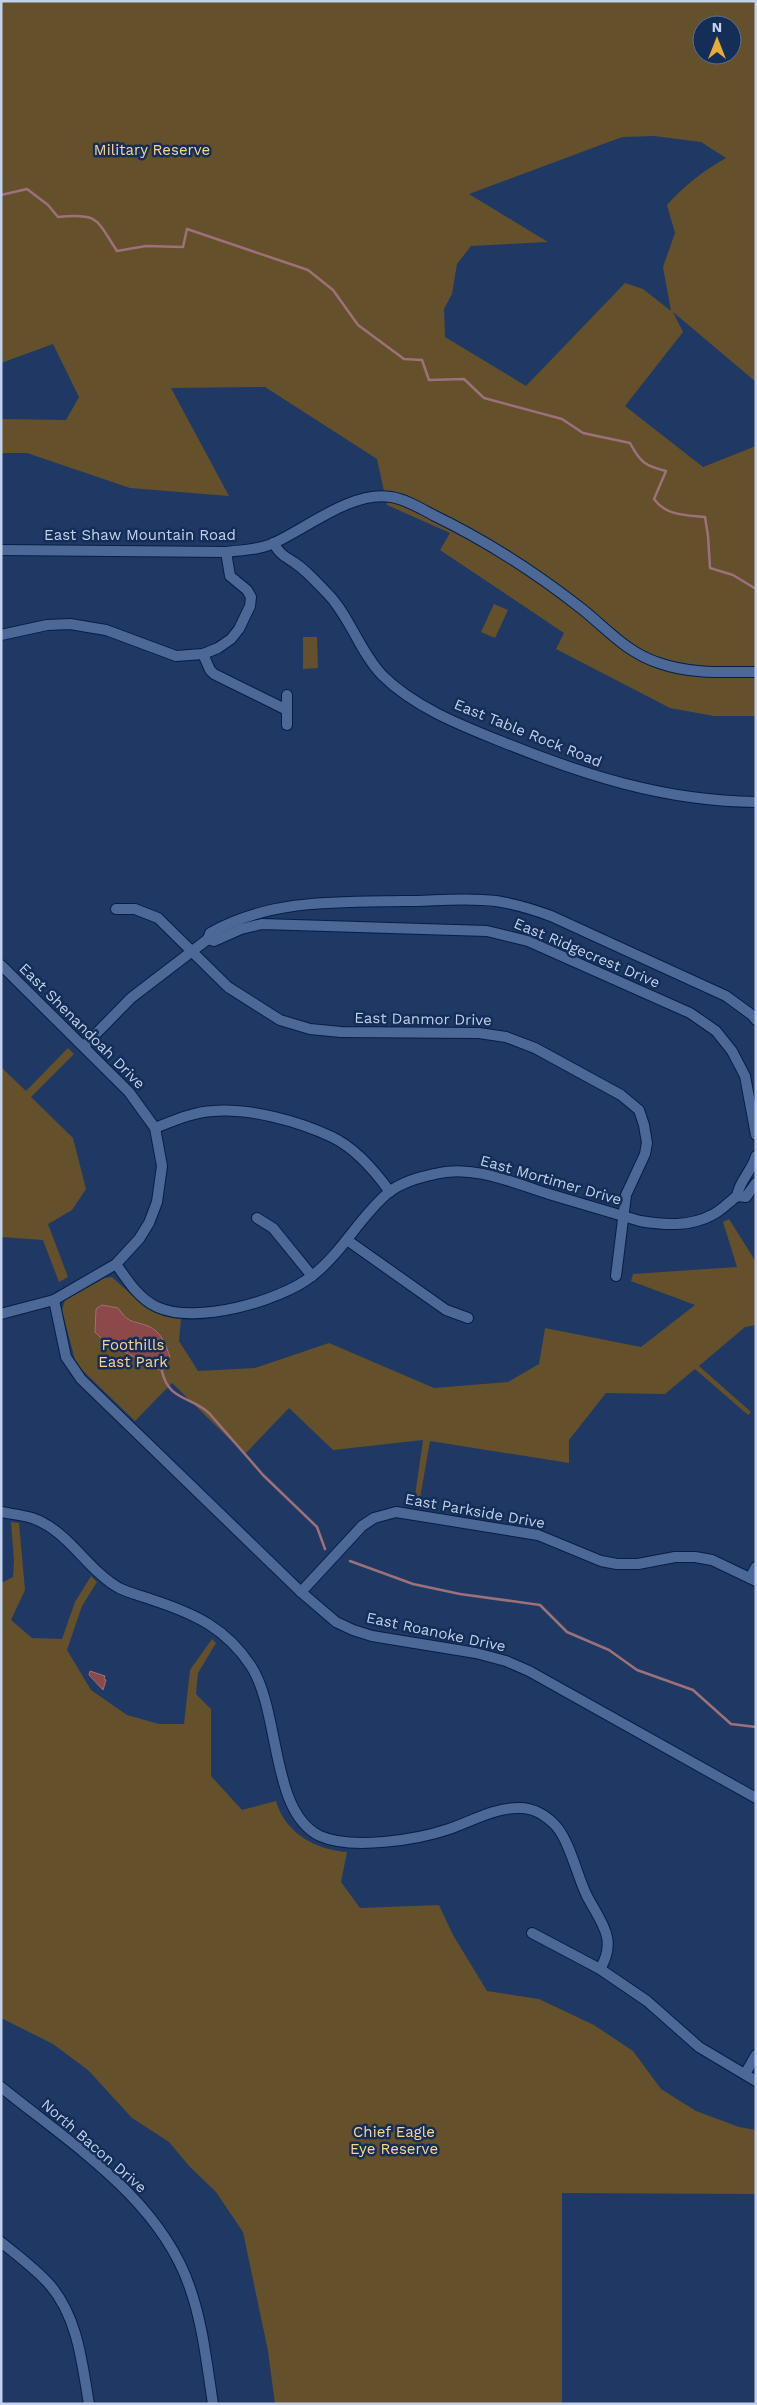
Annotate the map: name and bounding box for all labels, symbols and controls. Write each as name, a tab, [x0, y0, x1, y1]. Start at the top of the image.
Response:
north arrow	[692, 15, 742, 65]
text: N	[712, 19, 722, 35]
park label: Military Reserve	[94, 141, 210, 159]
street label: East Shaw Mountain Road	[44, 526, 236, 544]
street label: East Table Rock Road	[451, 695, 605, 771]
street label: East Ridgecrest Drive	[511, 914, 663, 992]
street label: East Shenandoah Drive	[15, 959, 149, 1093]
street label: East Danmor Drive	[354, 1009, 492, 1029]
street label: East Mortimer Drive	[478, 1151, 624, 1209]
park label: Foothills East Park	[98, 1336, 168, 1371]
street label: East Parkside Drive	[404, 1490, 546, 1532]
street label: East Roanoke Drive	[365, 1608, 507, 1656]
street label: North Bacon Drive	[38, 2095, 150, 2197]
park label: Chief Eagle Eye Reserve	[350, 2123, 438, 2158]

